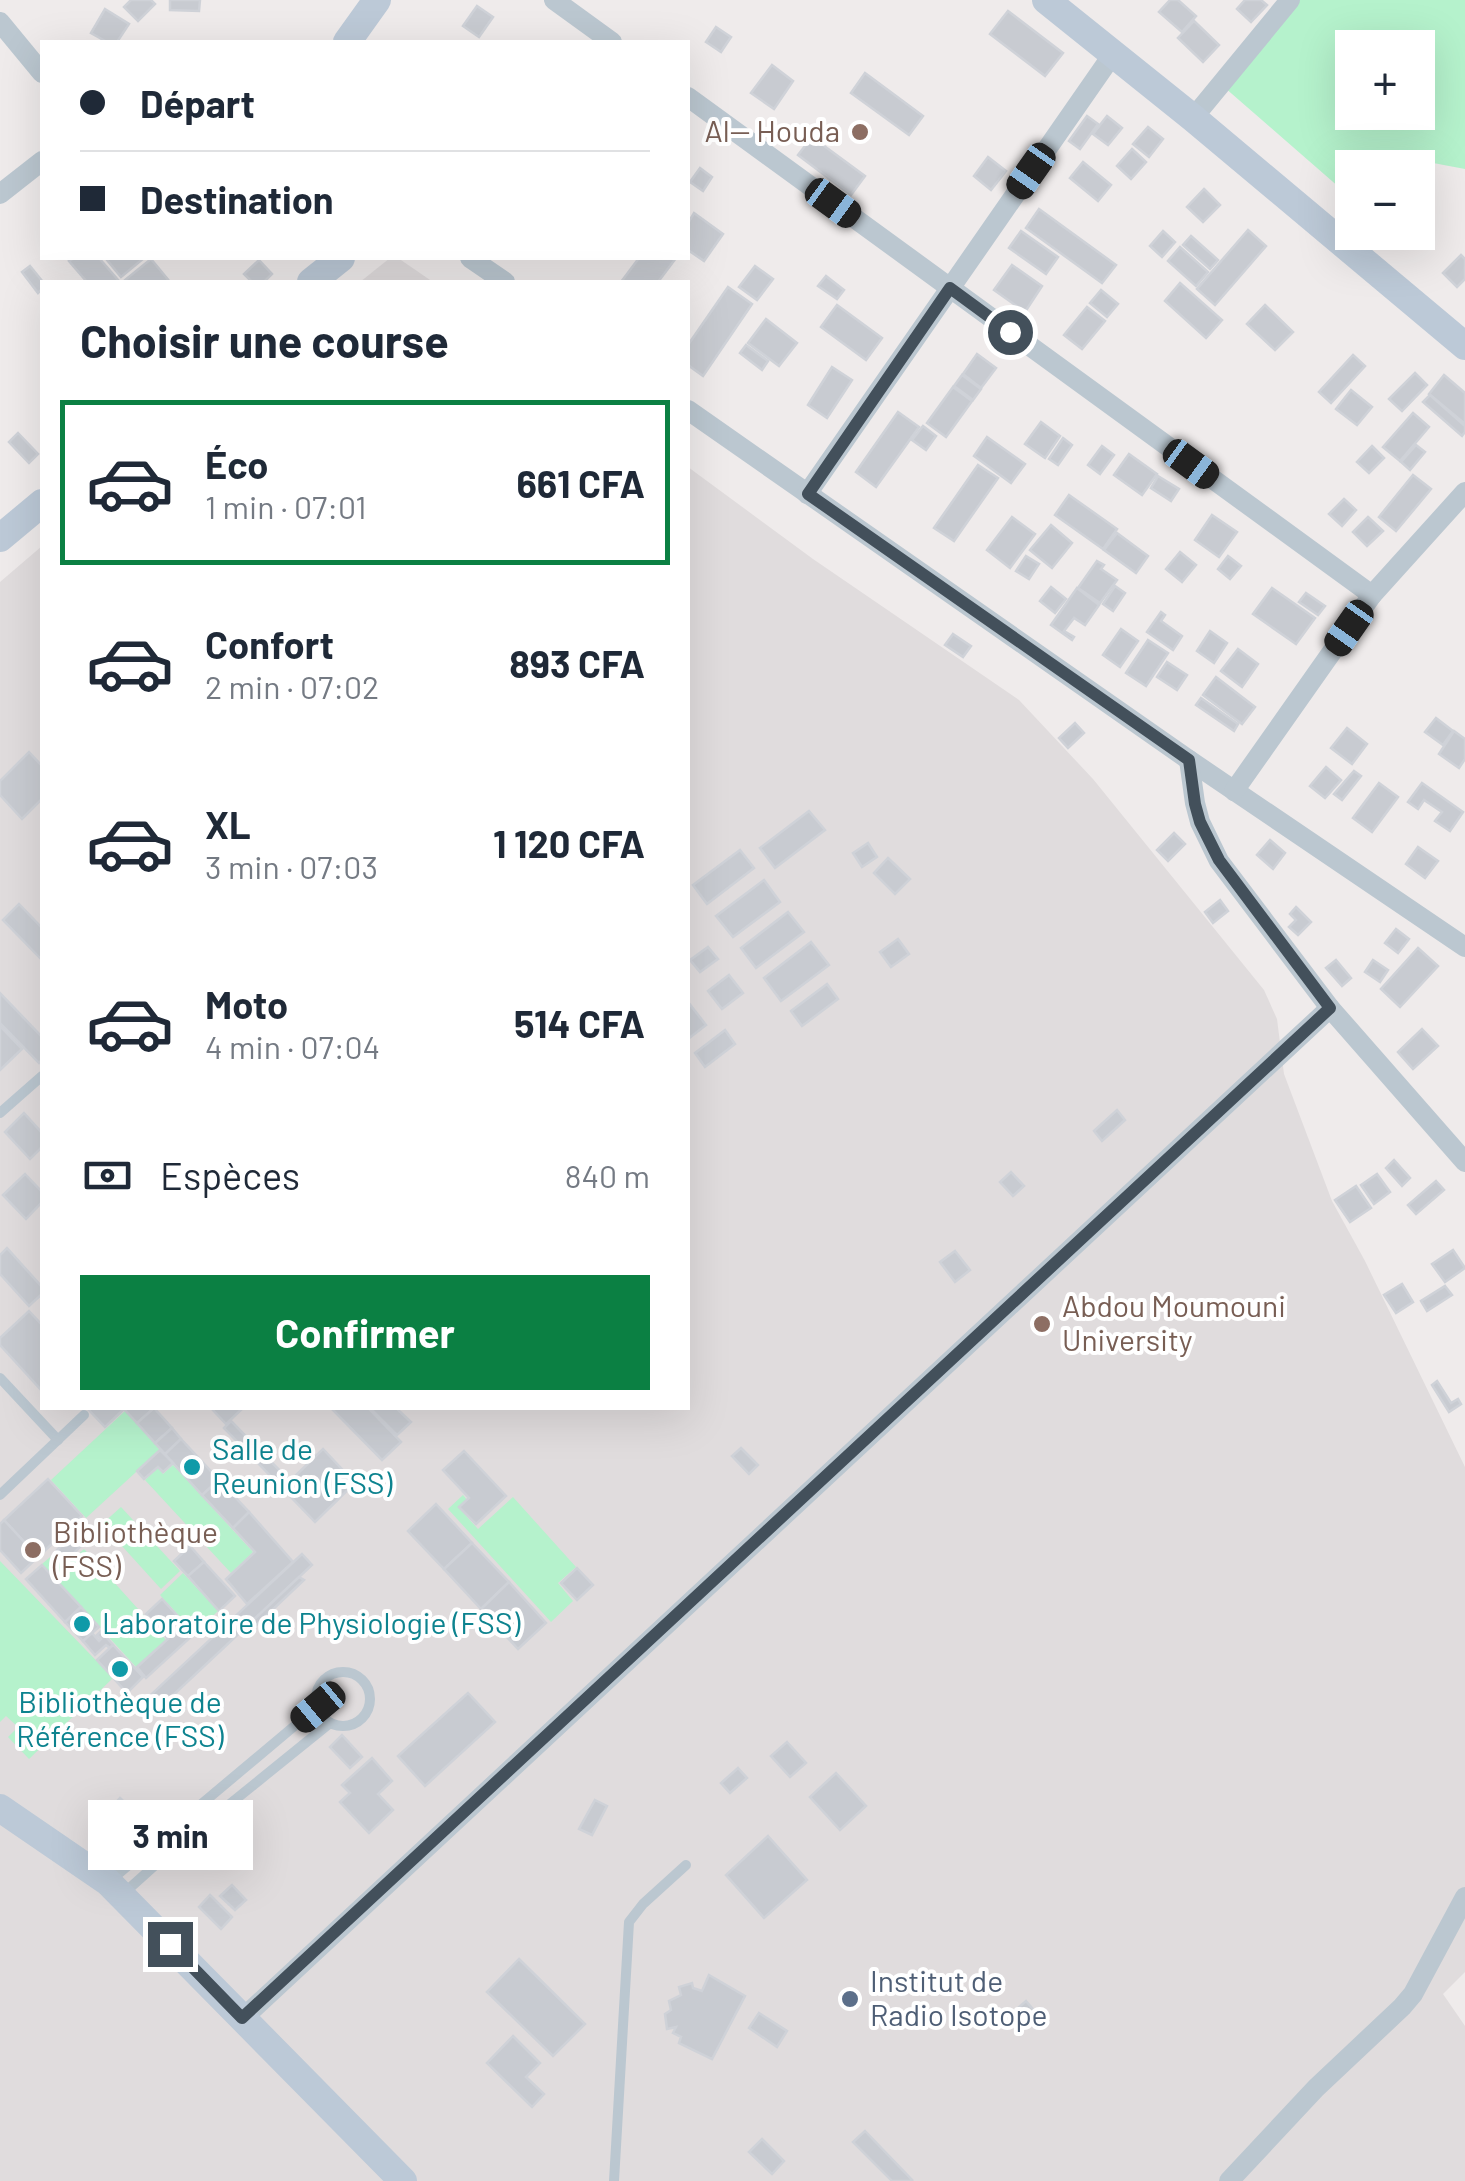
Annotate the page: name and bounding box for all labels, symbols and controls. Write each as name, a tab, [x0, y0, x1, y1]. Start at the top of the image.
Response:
map controls	[1335, 30, 1435, 250]
button: +	[1335, 30, 1435, 130]
text: Départ	[140, 80, 255, 126]
place label: Al-- Houda	[705, 112, 840, 148]
marker: Al-- Houda	[849, 121, 871, 143]
car	[1002, 138, 1060, 204]
button: −	[1335, 150, 1435, 250]
car	[800, 173, 866, 233]
text: Destination	[140, 176, 334, 222]
route start	[988, 310, 1033, 355]
text: Choisir une course	[80, 313, 449, 367]
car	[1158, 434, 1224, 494]
icon: car	[85, 438, 175, 528]
text: Éco	[205, 441, 269, 487]
text: 661 CFA	[516, 460, 645, 506]
text: 1 min · 07:01	[205, 487, 366, 525]
car	[1320, 595, 1378, 661]
icon: car	[85, 618, 175, 708]
text: Confort	[205, 621, 334, 667]
text: 893 CFA	[509, 640, 645, 686]
text: 2 min · 07:02	[205, 667, 379, 705]
icon: car	[85, 798, 175, 888]
text: XL	[205, 801, 251, 847]
text: 1 120 CFA	[493, 820, 645, 866]
text: 3 min · 07:03	[205, 847, 378, 885]
icon: car	[85, 978, 175, 1068]
text: Moto	[205, 981, 288, 1027]
text: 514 CFA	[514, 1000, 645, 1046]
text: 4 min · 07:04	[205, 1027, 380, 1065]
icon: cash	[80, 1148, 135, 1203]
text: Espèces	[160, 1152, 300, 1198]
text: 840 m	[565, 1156, 650, 1194]
button: Confirmer	[80, 1275, 650, 1390]
place label: Abdou Moumouni University	[1062, 1287, 1286, 1357]
marker: Abdou Moumouni University	[1031, 1313, 1053, 1335]
place label: Salle de Reunion (FSS)	[212, 1430, 393, 1500]
marker: Salle de Reunion (FSS)	[181, 1456, 203, 1478]
place label: Bibliothèque (FSS)	[52, 1513, 218, 1583]
marker: Bibliothèque (FSS)	[22, 1539, 44, 1561]
place label: Laboratoire de Physiologie (FSS)	[102, 1604, 520, 1640]
marker: Laboratoire de Physiologie (FSS)	[71, 1613, 93, 1635]
marker: Bibliothèque de Référence (FSS)	[109, 1658, 131, 1680]
car	[285, 1676, 351, 1738]
place label: Bibliothèque de Référence (FSS)	[16, 1683, 224, 1753]
callout: 3 min	[88, 1799, 252, 1869]
text: 3 min	[132, 1816, 209, 1854]
route end	[148, 1922, 193, 1967]
place label: Institut de Radio Isotope	[870, 1962, 1048, 2032]
marker: Institut de Radio Isotope	[839, 1988, 861, 2010]

